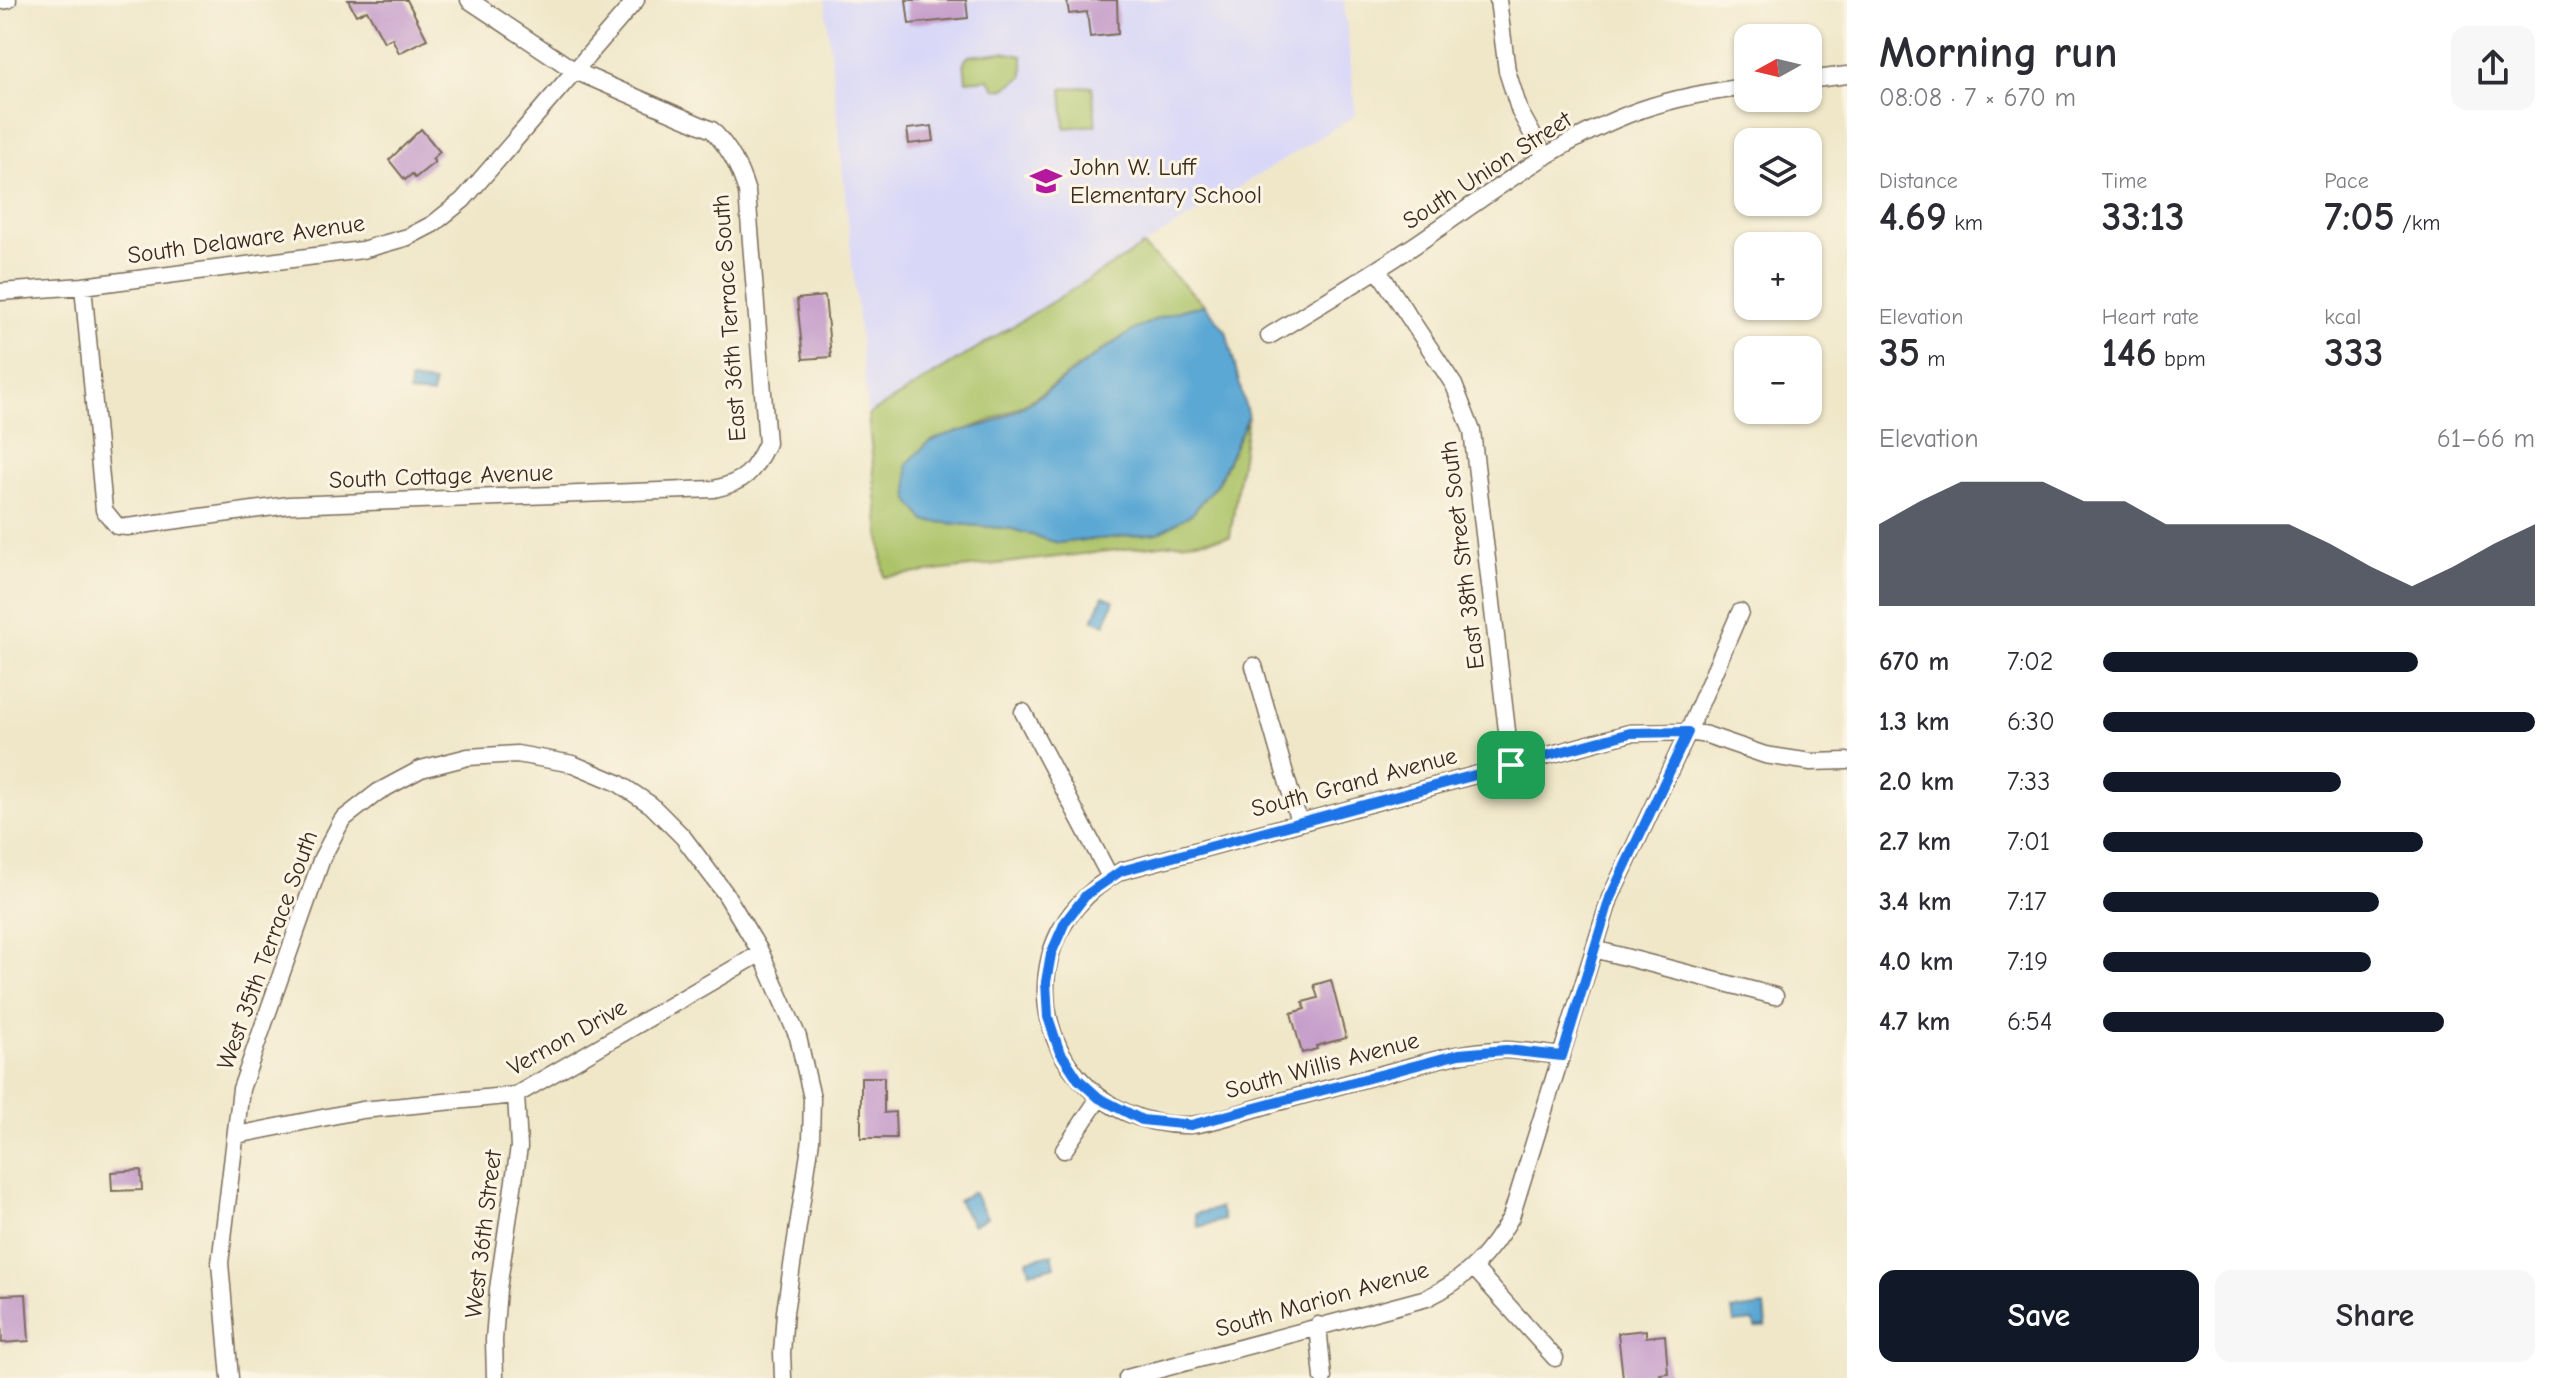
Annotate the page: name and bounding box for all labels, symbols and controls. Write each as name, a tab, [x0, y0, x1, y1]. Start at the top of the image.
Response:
north arrow	[1734, 24, 1822, 112]
map controls	[1734, 24, 1822, 424]
button: share	[2451, 26, 2535, 110]
text: Morning run	[1879, 27, 2118, 78]
text: 08:08 · 7 × 670 m	[1879, 83, 2076, 113]
street label: South Union Street	[1397, 104, 1577, 235]
button: layers	[1734, 128, 1822, 216]
place label: John W. Luff Elementary School	[1070, 153, 1262, 209]
school or university icon: John W. Luff Elementary School	[1029, 164, 1063, 198]
text: Distance	[1879, 168, 1958, 194]
text: Time	[2102, 168, 2147, 194]
text: Pace	[2324, 168, 2369, 194]
street label: East 36th Terrace South	[706, 193, 752, 443]
text: 4.69	[1879, 194, 1947, 240]
text: 33:13	[2102, 194, 2185, 240]
text: 7:05	[2324, 194, 2395, 240]
street label: South Delaware Avenue	[126, 208, 366, 270]
text: km	[1947, 210, 1983, 236]
text: /km	[2395, 210, 2441, 236]
button: +	[1734, 232, 1822, 320]
text: Elevation	[1879, 304, 1963, 330]
text: Heart rate	[2102, 304, 2199, 330]
text: kcal	[2324, 304, 2361, 330]
text: 35	[1879, 330, 1920, 376]
text: 146	[2102, 330, 2157, 376]
text: 333	[2324, 330, 2384, 376]
button: −	[1734, 336, 1822, 424]
text: m	[1920, 346, 1946, 372]
text: bpm	[2157, 346, 2206, 372]
text: Elevation	[1879, 424, 1979, 454]
text: 61–66 m	[2437, 424, 2535, 454]
street label: East 38th Street South	[1434, 439, 1490, 671]
street label: South Cottage Avenue	[328, 458, 554, 494]
text: 670 m	[1879, 647, 1949, 677]
text: 7:02	[2007, 647, 2053, 677]
text: 1.3 km	[1879, 707, 1949, 737]
text: 6:30	[2007, 707, 2055, 737]
pin	[1477, 731, 1545, 799]
street label: South Grand Avenue	[1248, 741, 1460, 823]
icon: arrive	[1489, 743, 1533, 787]
text: 2.0 km	[1879, 767, 1954, 797]
text: 7:33	[2007, 767, 2050, 797]
street label: West 35th Terrace South	[211, 827, 323, 1073]
text: 2.7 km	[1879, 827, 1951, 857]
text: 7:01	[2007, 827, 2050, 857]
text: 3.4 km	[1879, 887, 1951, 917]
text: 7:17	[2007, 887, 2047, 917]
text: 4.0 km	[1879, 947, 1953, 977]
text: 7:19	[2007, 947, 2048, 977]
street label: Vernon Drive	[503, 993, 631, 1081]
text: 4.7 km	[1879, 1007, 1950, 1037]
text: 6:54	[2007, 1007, 2052, 1037]
street label: South Willis Avenue	[1222, 1026, 1422, 1104]
street label: West 36th Street	[459, 1147, 507, 1320]
street label: South Marion Avenue	[1212, 1255, 1432, 1343]
button: Save	[1879, 1270, 2199, 1362]
button: Share	[2215, 1270, 2535, 1362]

